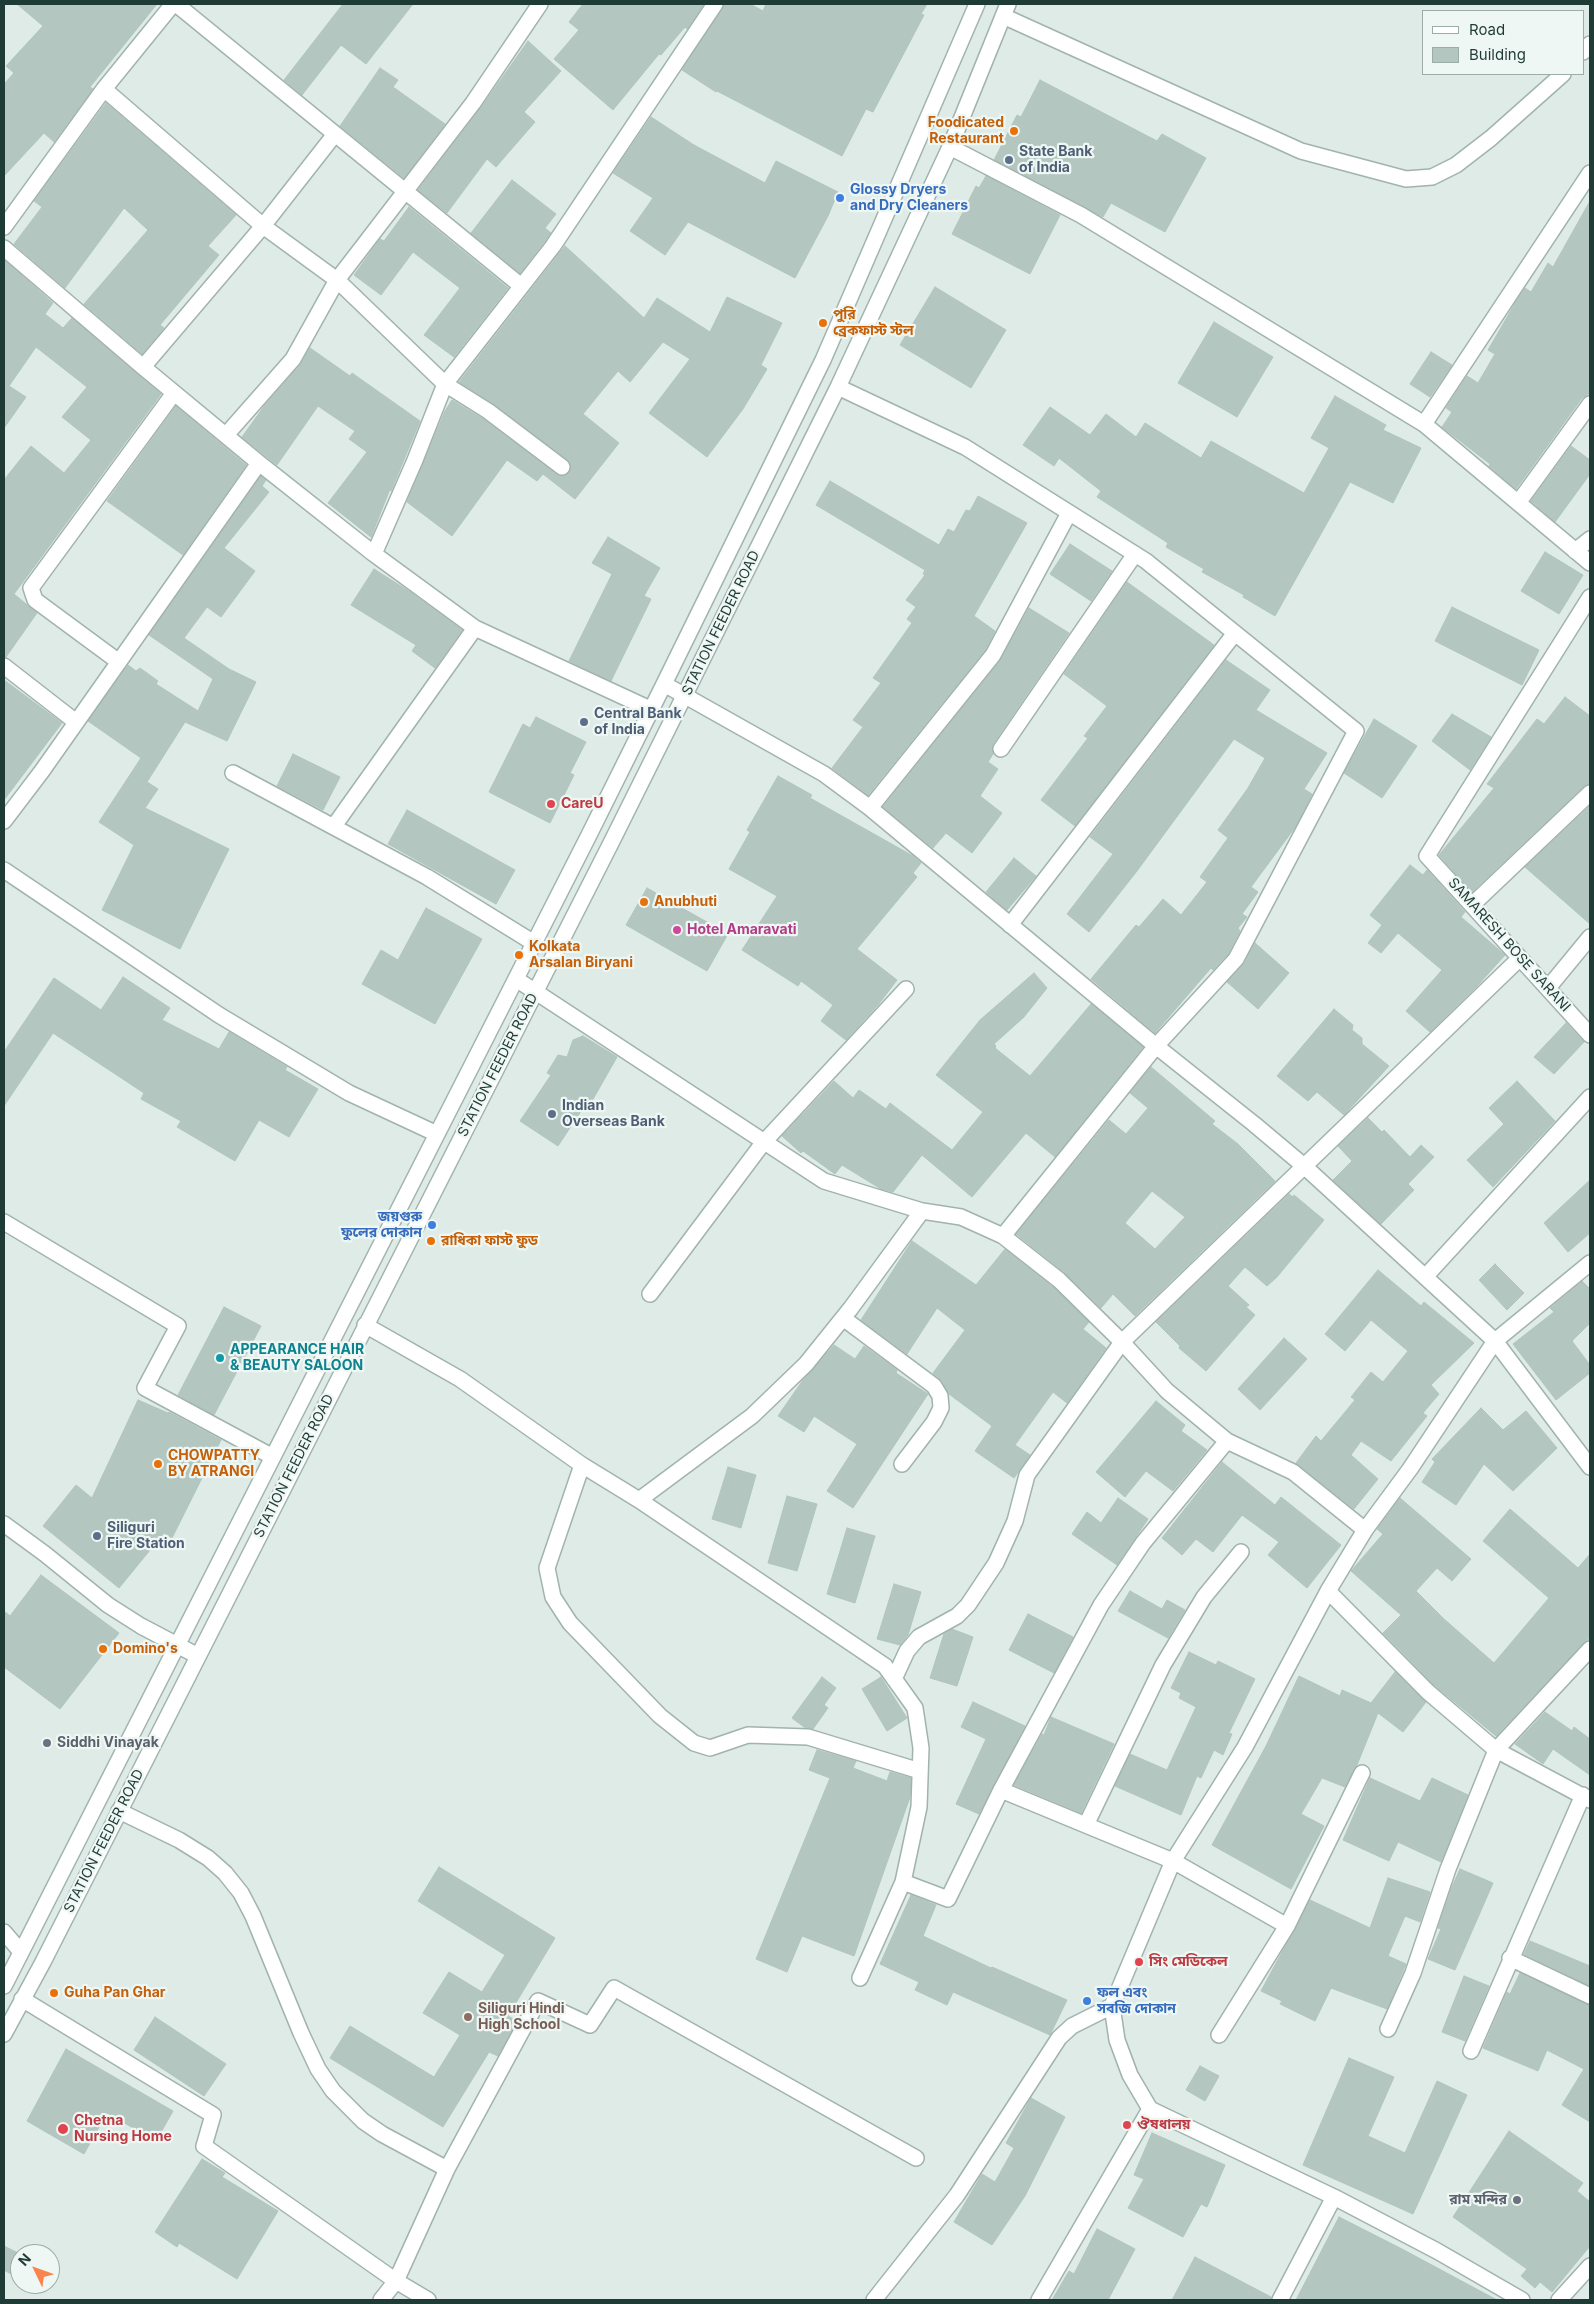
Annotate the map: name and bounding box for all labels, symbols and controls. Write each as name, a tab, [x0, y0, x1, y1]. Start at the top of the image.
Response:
legend	[1422, 10, 1584, 75]
text: Road	[1469, 20, 1505, 39]
text: Building	[1469, 45, 1526, 64]
place label: Foodicated Restaurant	[928, 115, 1004, 148]
marker: Foodicated Restaurant	[1008, 125, 1020, 137]
place label: State Bank of India	[1019, 144, 1092, 176]
marker: State Bank of India	[1003, 154, 1015, 166]
place label: Glossy Dryers and Dry Cleaners	[850, 182, 968, 214]
marker: Glossy Dryers and Dry Cleaners	[834, 192, 846, 204]
place label: পুরি ব্রেকফাস্ট স্টল	[833, 307, 914, 340]
marker: পুরি ব্রেকফাস্ট স্টল	[817, 317, 829, 329]
street label: STATION FEEDER ROAD	[679, 548, 763, 698]
place label: Central Bank of India	[594, 706, 682, 739]
marker: Central Bank of India	[578, 716, 590, 728]
place label: CareU	[561, 796, 603, 812]
marker: CareU	[545, 798, 557, 810]
street label: SAMARESH BOSE SARANI	[1444, 875, 1574, 1015]
place label: Anubhuti	[654, 894, 717, 910]
marker: Anubhuti	[638, 896, 650, 908]
place label: Hotel Amaravati	[687, 922, 797, 938]
marker: Hotel Amaravati	[671, 924, 683, 936]
place label: Kolkata Arsalan Biryani	[529, 939, 633, 972]
marker: Kolkata Arsalan Biryani	[513, 949, 525, 961]
street label: STATION FEEDER ROAD	[454, 990, 542, 1140]
place label: Indian Overseas Bank	[562, 1098, 665, 1130]
marker: Indian Overseas Bank	[546, 1108, 558, 1120]
place label: জয়গুরু ফুলের দোকান	[341, 1209, 422, 1242]
marker: জয়গুরু ফুলের দোকান	[426, 1219, 438, 1231]
place label: রাধিকা ফাস্ট ফুড	[441, 1233, 538, 1249]
marker: রাধিকা ফাস্ট ফুড	[425, 1235, 437, 1247]
place label: APPEARANCE HAIR & BEAUTY SALOON	[230, 1342, 364, 1374]
marker: APPEARANCE HAIR & BEAUTY SALOON	[214, 1352, 226, 1364]
street label: STATION FEEDER ROAD	[250, 1391, 338, 1541]
place label: CHOWPATTY BY ATRANGI	[168, 1448, 260, 1480]
marker: CHOWPATTY BY ATRANGI	[152, 1458, 164, 1470]
place label: Siliguri Fire Station	[107, 1520, 185, 1552]
marker: Siliguri Fire Station	[91, 1530, 103, 1542]
place label: Domino's	[113, 1641, 178, 1657]
marker: Domino's	[97, 1643, 109, 1655]
place label: Siddhi Vinayak	[57, 1735, 159, 1751]
marker: Siddhi Vinayak	[41, 1737, 53, 1749]
street label: STATION FEEDER ROAD	[60, 1766, 148, 1916]
place label: সিং মেডিকেল	[1149, 1954, 1227, 1970]
marker: সিং মেডিকেল	[1133, 1956, 1145, 1968]
place label: Guha Pan Ghar	[64, 1985, 165, 2001]
place label: ফল এবং সবজি দোকান	[1097, 1985, 1176, 2018]
marker: Guha Pan Ghar	[48, 1987, 60, 1999]
marker: ফল এবং সবজি দোকান	[1081, 1995, 1093, 2007]
place label: Siliguri Hindi High School	[478, 2001, 565, 2034]
marker: Siliguri Hindi High School	[462, 2011, 474, 2023]
place label: Chetna Nursing Home	[74, 2113, 172, 2146]
place label: ঔষধালয়	[1137, 2117, 1190, 2133]
marker: ঔষধালয়	[1121, 2119, 1133, 2131]
marker: Chetna Nursing Home	[56, 2122, 70, 2136]
place label: রাম মন্দির	[1449, 2192, 1507, 2208]
marker: রাম মন্দির	[1511, 2194, 1523, 2206]
north arrow	[10, 2244, 60, 2294]
text: N	[14, 2250, 34, 2269]

